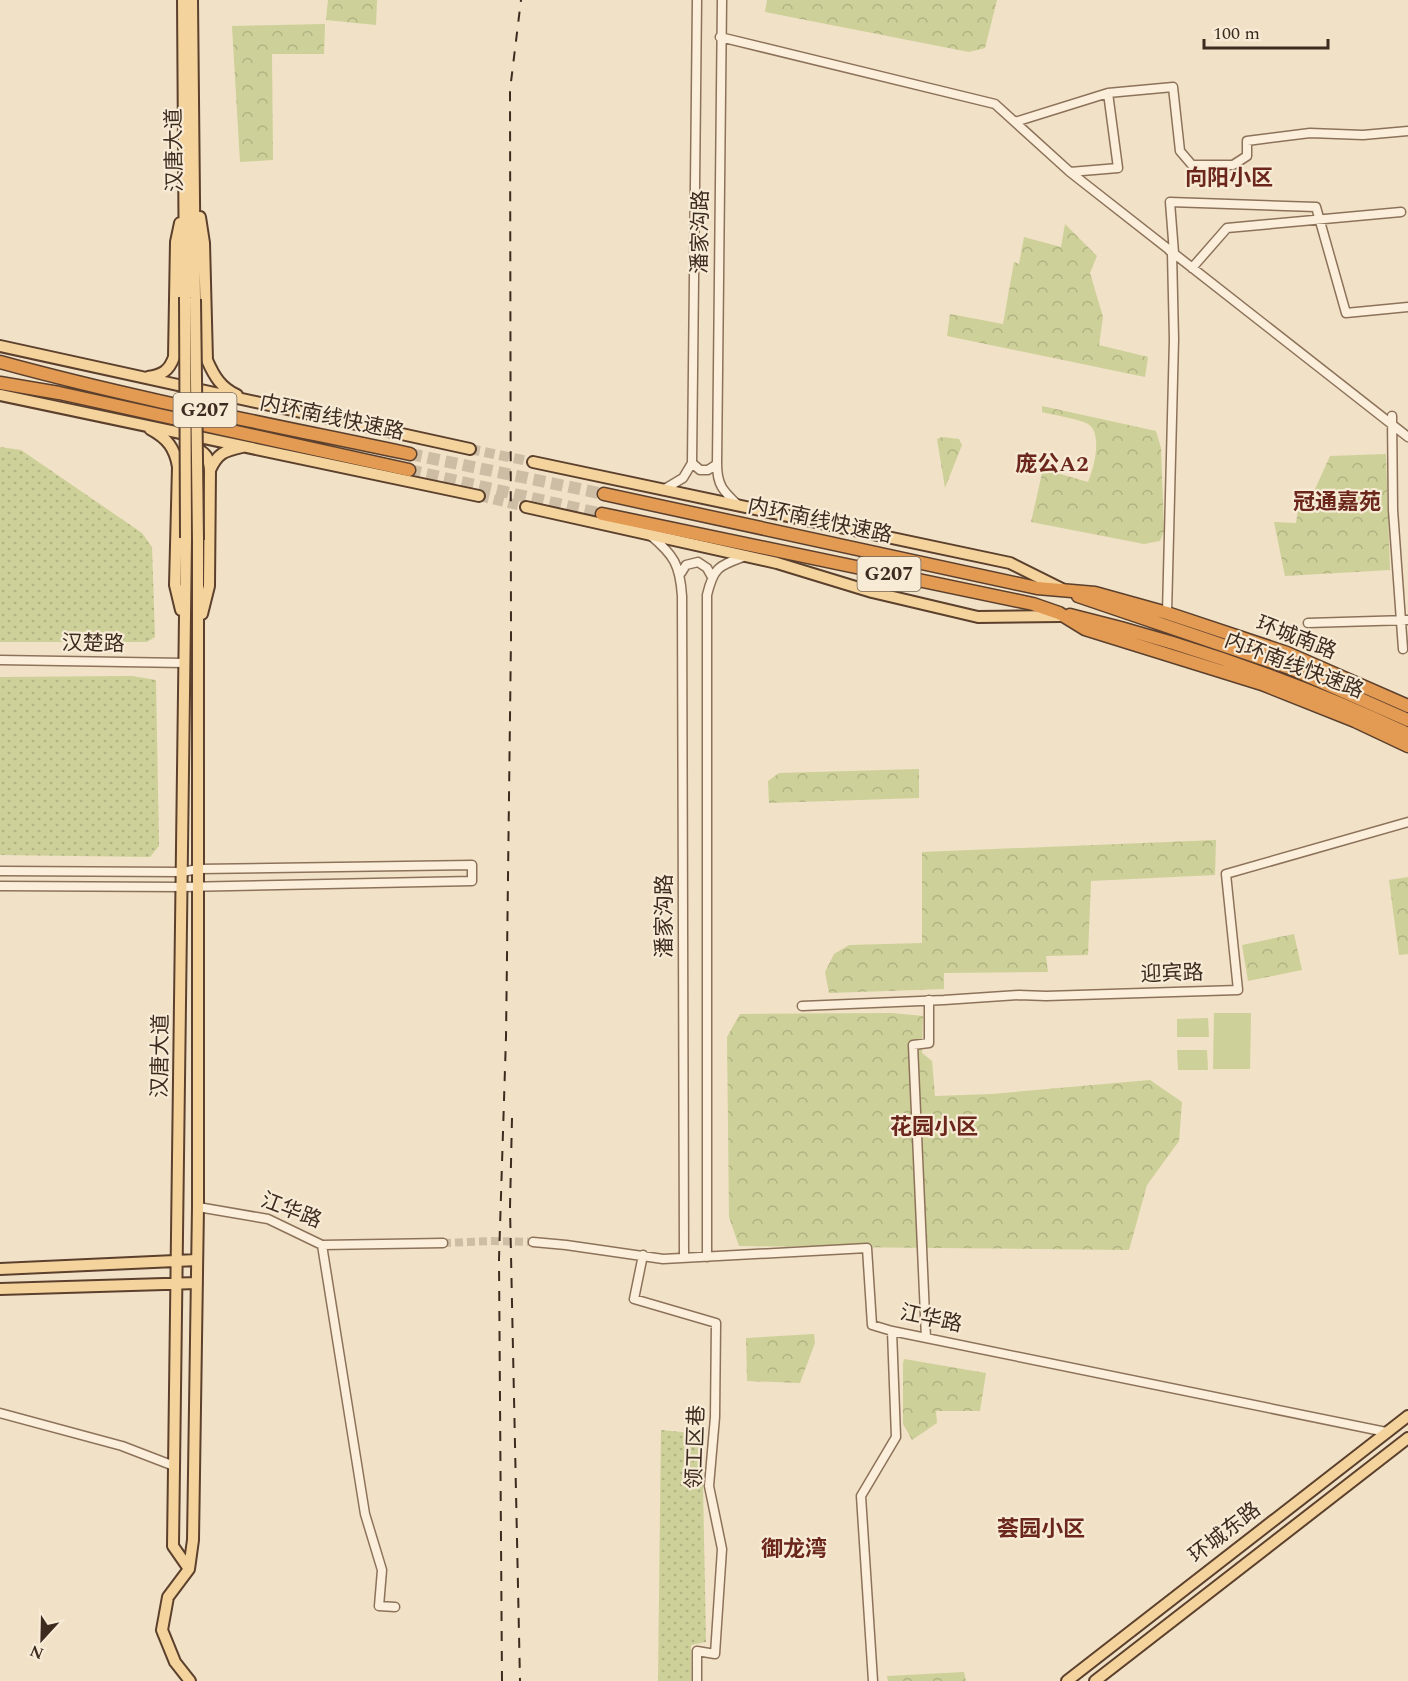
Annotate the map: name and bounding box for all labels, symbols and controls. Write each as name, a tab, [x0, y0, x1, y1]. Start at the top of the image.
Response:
scale bar	[1204, 12, 1328, 50]
text: 100 m	[1213, 20, 1260, 47]
street label: 汉唐大道	[158, 108, 192, 192]
district label: 向阳小区	[1185, 162, 1273, 195]
street label: 潘家沟路	[684, 190, 718, 274]
street label: 内环南线快速路	[257, 387, 407, 449]
road number: G207	[174, 393, 236, 427]
district label: 庞公A2	[1015, 448, 1089, 481]
district label: 冠通嘉苑	[1293, 486, 1381, 519]
street label: 内环南线快速路	[745, 490, 895, 552]
road number: G207	[858, 557, 920, 591]
street label: 环城南路	[1251, 608, 1341, 668]
street label: 内环南线快速路	[1220, 625, 1368, 707]
street label: 汉楚路	[61, 627, 125, 661]
street label: 潘家沟路	[649, 874, 681, 958]
street label: 迎宾路	[1140, 957, 1204, 991]
street label: 汉唐大道	[144, 1014, 178, 1098]
district label: 花园小区	[890, 1111, 978, 1144]
street label: 江华路	[256, 1185, 326, 1237]
street label: 江华路	[897, 1297, 965, 1341]
street label: 领工区巷	[679, 1404, 713, 1490]
street label: 环城东路	[1182, 1495, 1268, 1571]
district label: 荟园小区	[997, 1513, 1085, 1546]
district label: 御龙湾	[761, 1533, 827, 1566]
north arrow	[12, 1609, 72, 1669]
text: N	[26, 1638, 47, 1666]

